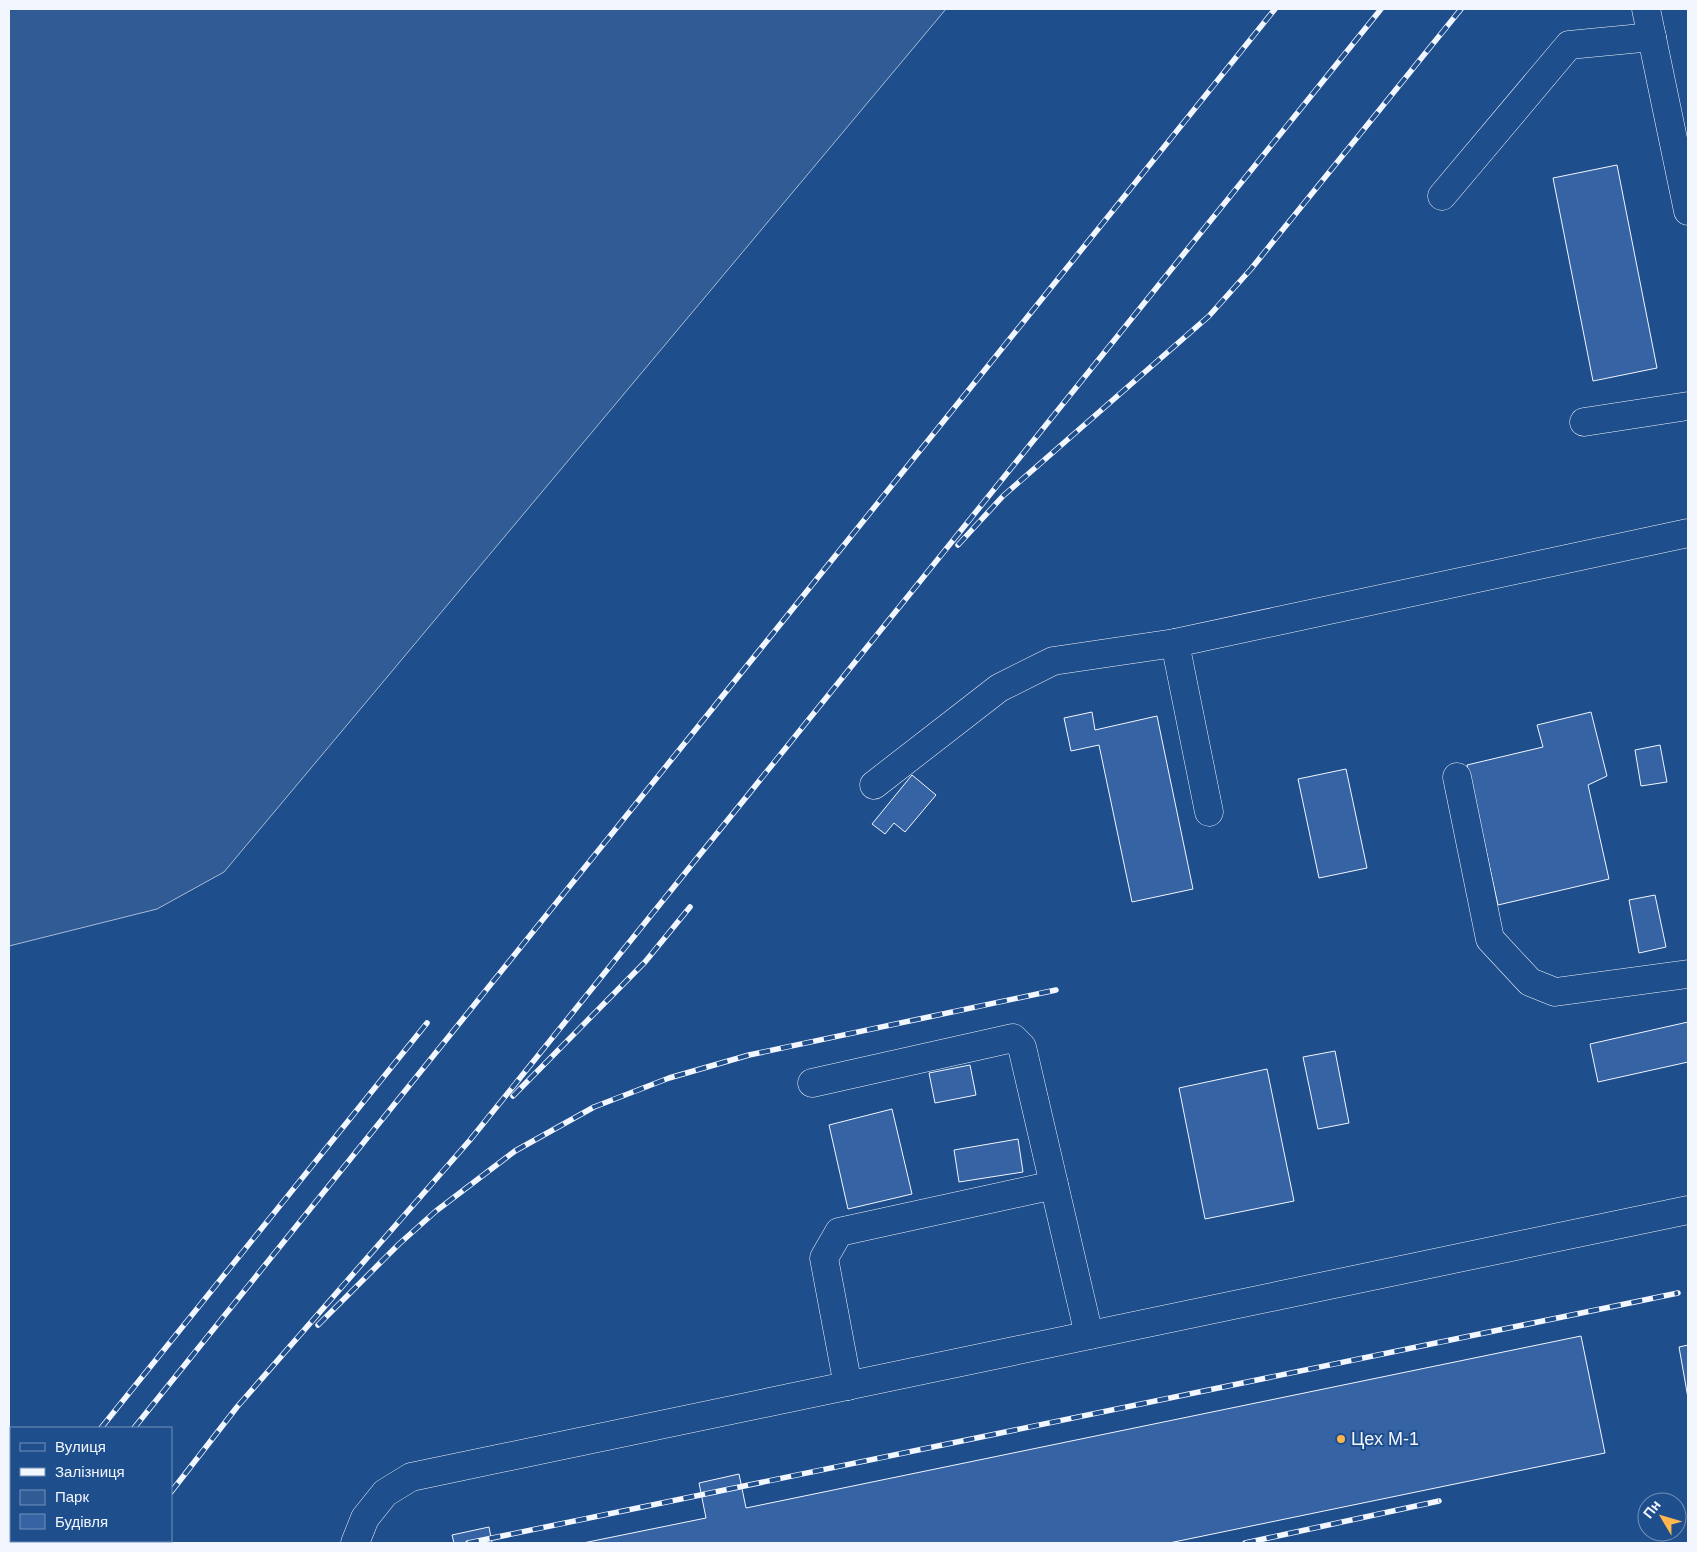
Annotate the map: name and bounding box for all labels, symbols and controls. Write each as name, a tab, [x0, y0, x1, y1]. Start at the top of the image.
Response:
legend	[10, 1427, 172, 1542]
place label: Цех М-1	[1351, 1429, 1419, 1449]
marker: Цех М-1	[1335, 1433, 1347, 1445]
text: Вулиця	[55, 1438, 106, 1455]
text: Залізниця	[55, 1463, 125, 1480]
text: Парк	[55, 1488, 89, 1505]
north arrow	[1637, 1492, 1687, 1542]
text: Пн	[1640, 1497, 1664, 1521]
text: Будівля	[55, 1513, 108, 1530]

